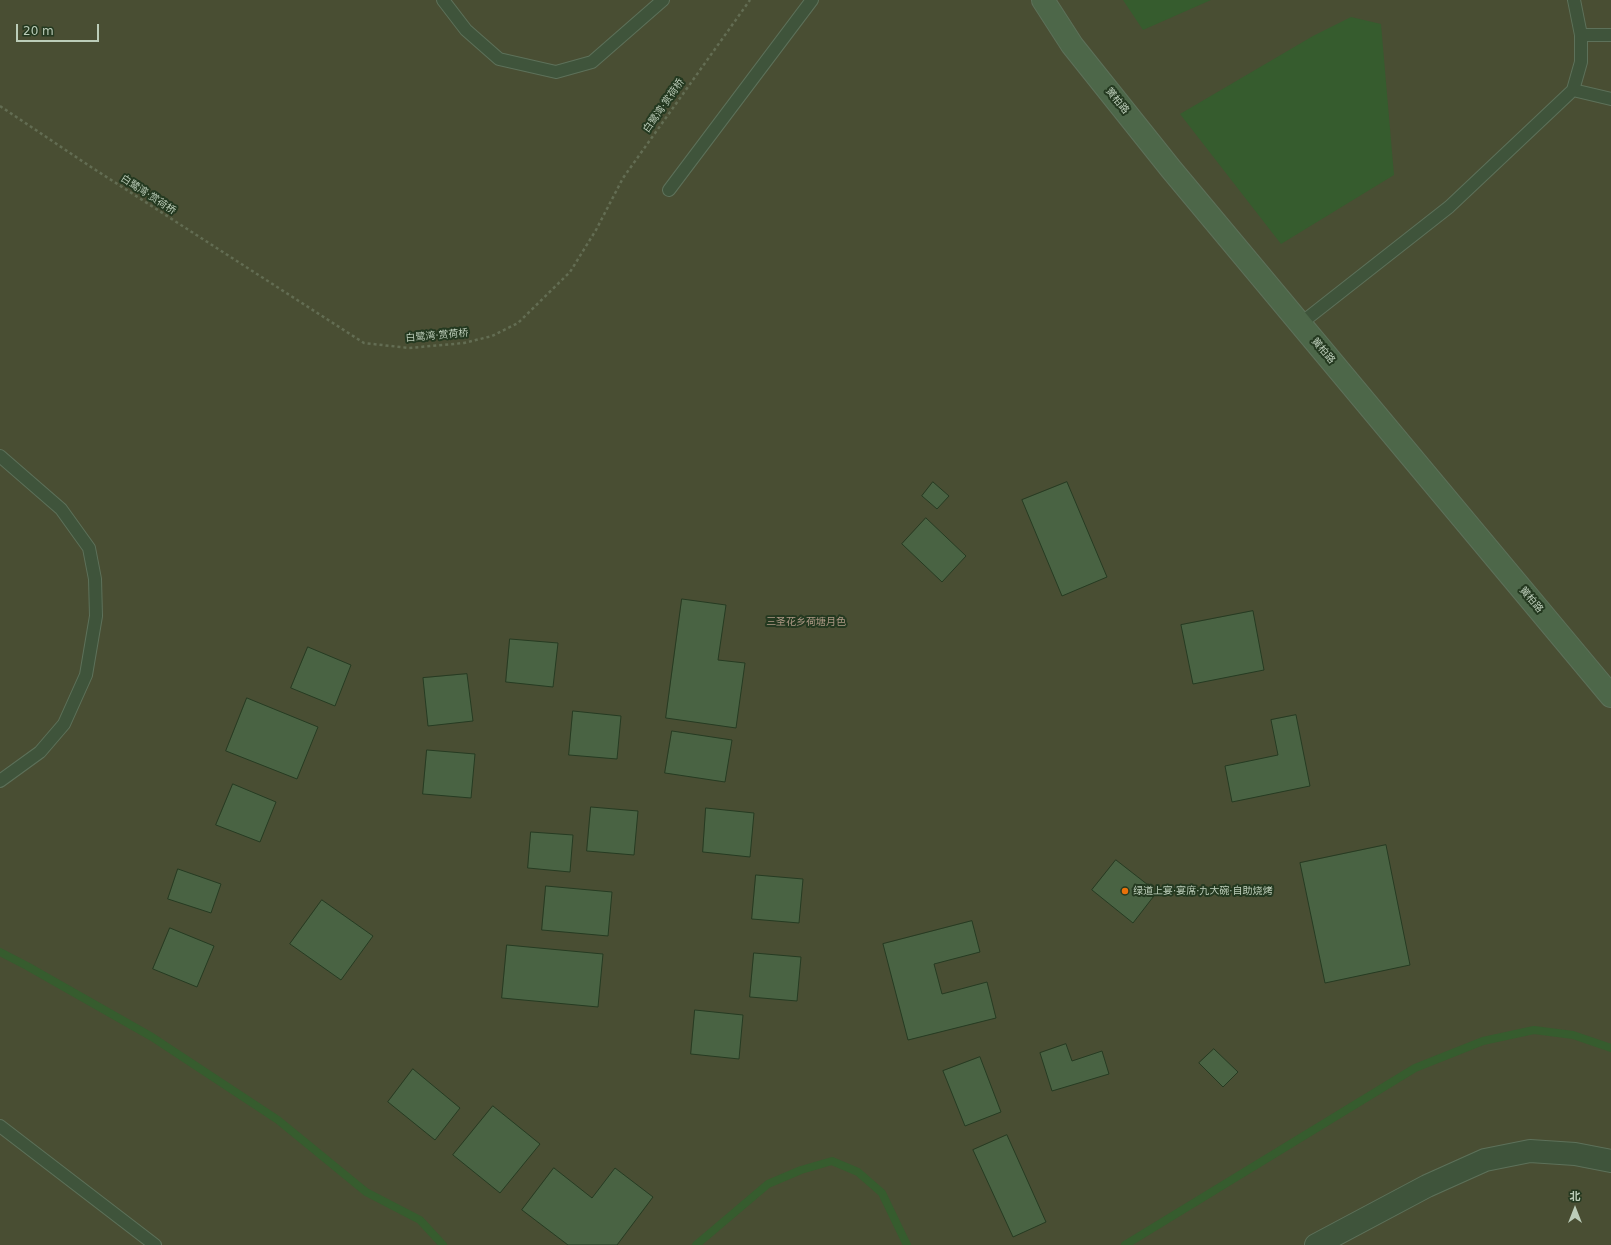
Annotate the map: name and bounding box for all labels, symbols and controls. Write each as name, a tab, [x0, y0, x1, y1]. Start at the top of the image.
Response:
scale bar	[18, 16, 101, 42]
text: 20 m	[23, 24, 54, 38]
street label: 白鹭湾·赏荷桥	[641, 77, 687, 135]
street label: 黉柏路	[1103, 86, 1131, 116]
street label: 白鹭湾·赏荷桥	[118, 173, 178, 217]
street label: 白鹭湾·赏荷桥	[405, 327, 469, 345]
street label: 黉柏路	[1309, 336, 1337, 366]
street label: 黉柏路	[1517, 585, 1545, 615]
park label: 三圣花乡荷塘月色	[766, 616, 846, 628]
place label: 绿道上宴·宴席·九大碗·自助烧烤	[1133, 885, 1273, 897]
marker: 绿道上宴·宴席·九大碗·自助烧烤	[1120, 886, 1130, 896]
north arrow	[1555, 1189, 1595, 1229]
text: 北	[1570, 1190, 1581, 1203]

